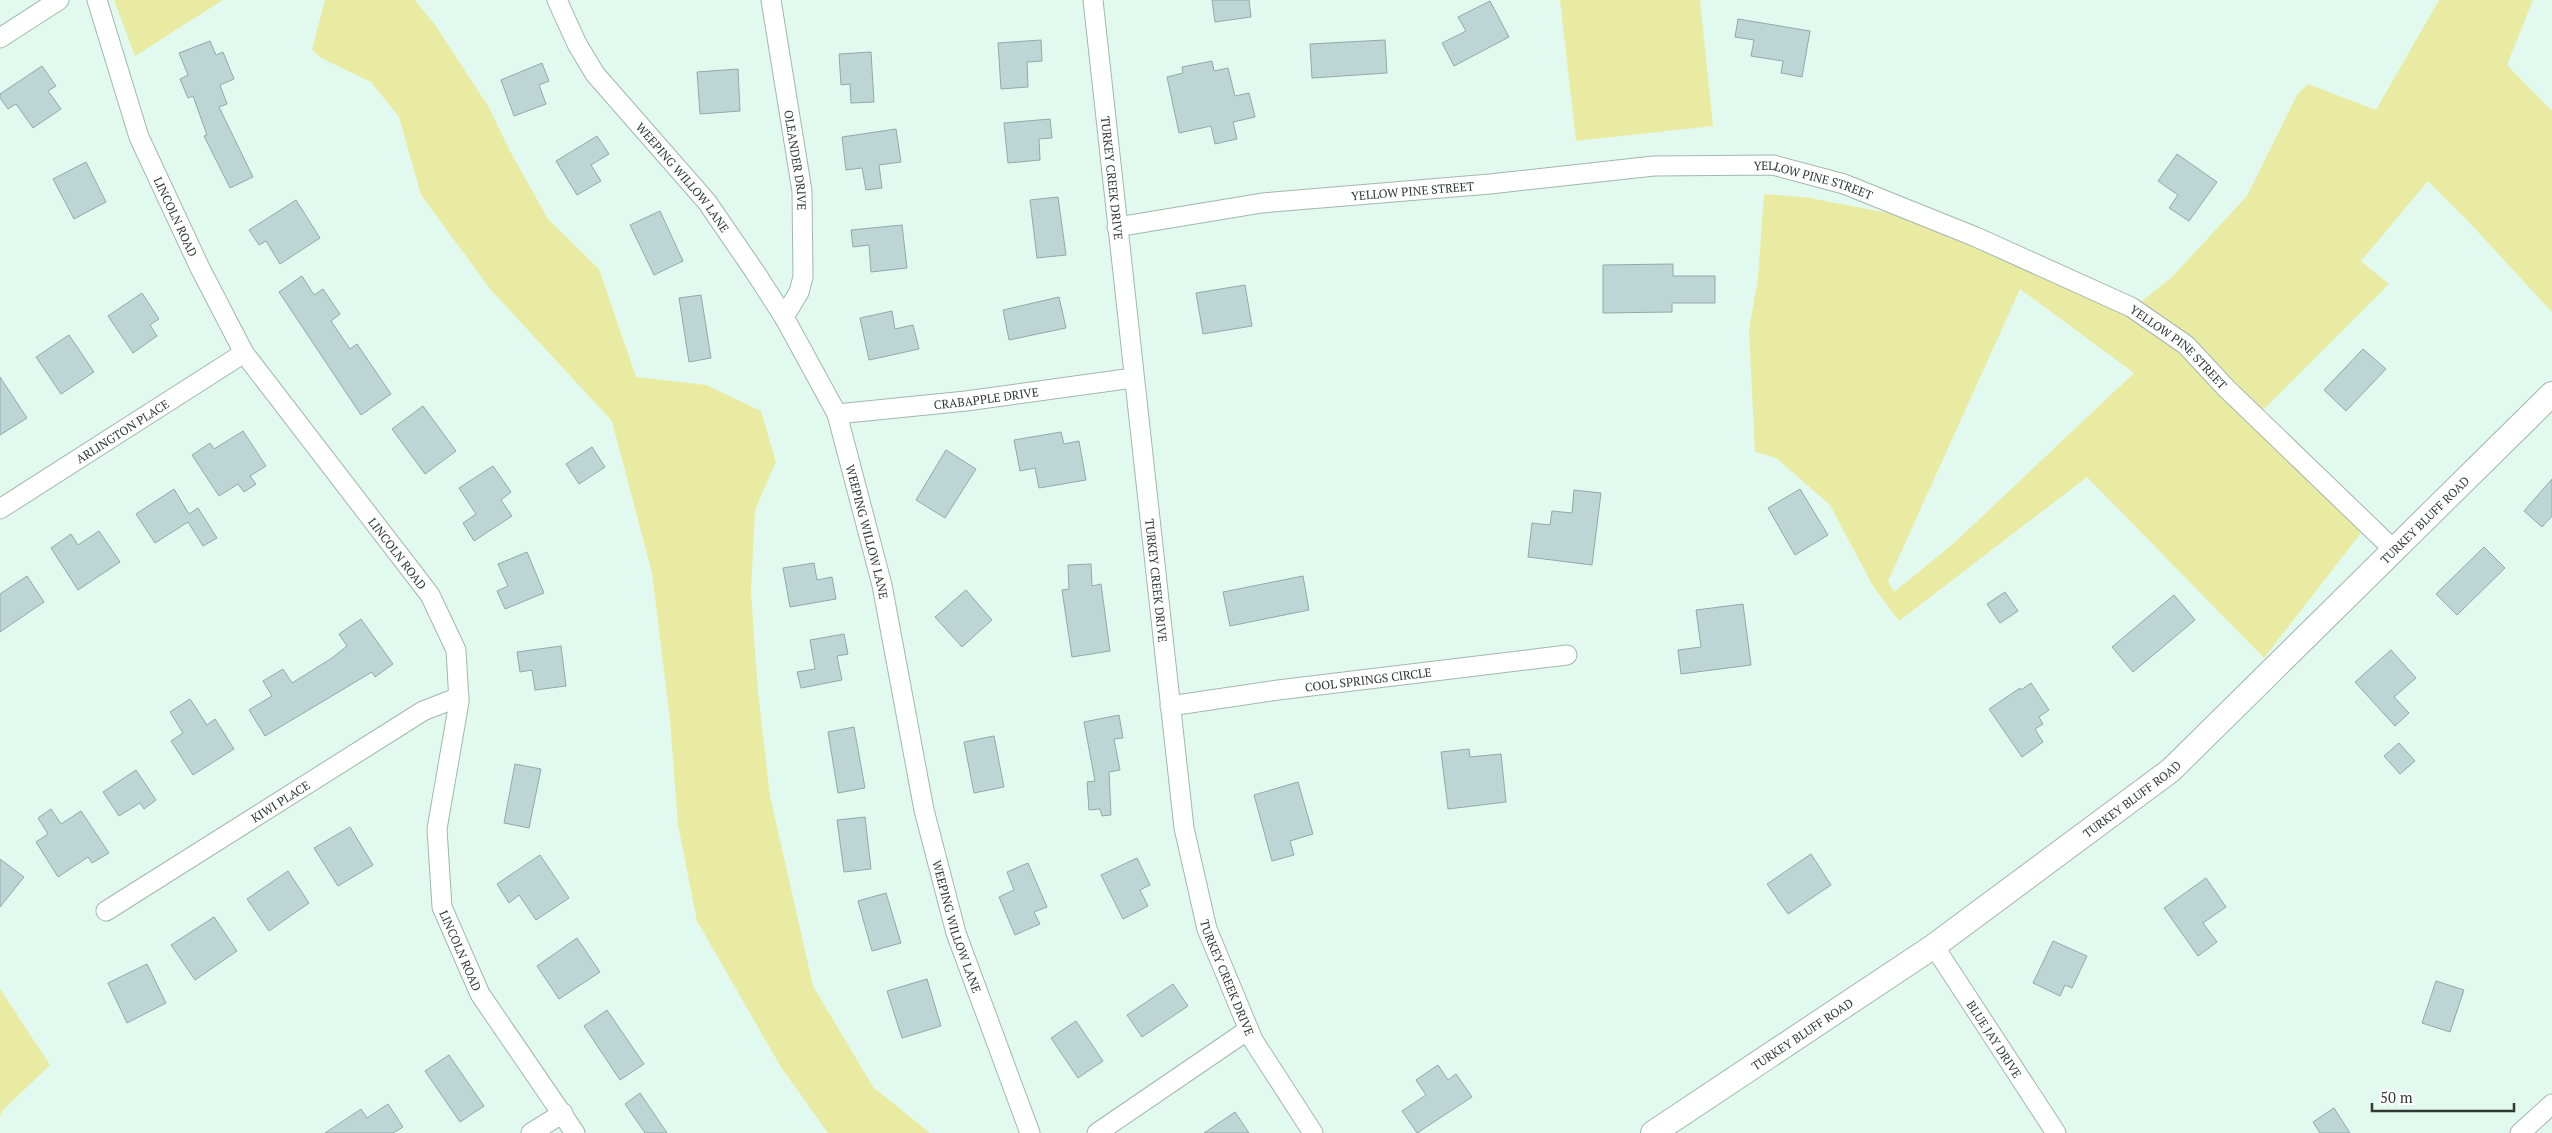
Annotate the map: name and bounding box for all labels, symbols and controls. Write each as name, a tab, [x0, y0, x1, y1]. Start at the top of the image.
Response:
street label: OLEANDER DRIVE	[781, 109, 810, 210]
street label: TURKEY CREEK DRIVE	[1098, 115, 1127, 241]
street label: WEEPING WILLOW LANE	[633, 119, 733, 235]
street label: YELLOW PINE STREET	[1754, 157, 1876, 202]
street label: LINCOLN ROAD	[151, 174, 201, 259]
street label: YELLOW PINE STREET	[1350, 178, 1475, 203]
street label: YELLOW PINE STREET	[2127, 301, 2231, 392]
street label: CRABAPPLE DRIVE	[933, 384, 1039, 412]
street label: ARLINGTON PLACE	[73, 396, 172, 466]
street label: WEEPING WILLOW LANE	[843, 463, 892, 600]
street label: TURKEY BLUFF ROAD	[2377, 473, 2472, 567]
street label: LINCOLN ROAD	[366, 514, 430, 592]
street label: TURKEY CREEK DRIVE	[1143, 518, 1171, 643]
street label: COOL SPRINGS CIRCLE	[1304, 664, 1432, 694]
street label: TURKEY BLUFF ROAD	[2080, 757, 2184, 841]
street label: KIWI PLACE	[248, 777, 312, 825]
street label: WEEPING WILLOW LANE	[930, 858, 985, 995]
street label: LINCOLN ROAD	[437, 908, 485, 993]
street label: TURKEY CREEK DRIVE	[1198, 918, 1258, 1038]
street label: TURKEY BLUFF ROAD	[1748, 995, 1856, 1073]
street label: BLUE JAY DRIVE	[1964, 997, 2025, 1081]
scale bar	[2372, 1080, 2514, 1112]
text: 50 m	[2380, 1087, 2413, 1107]

